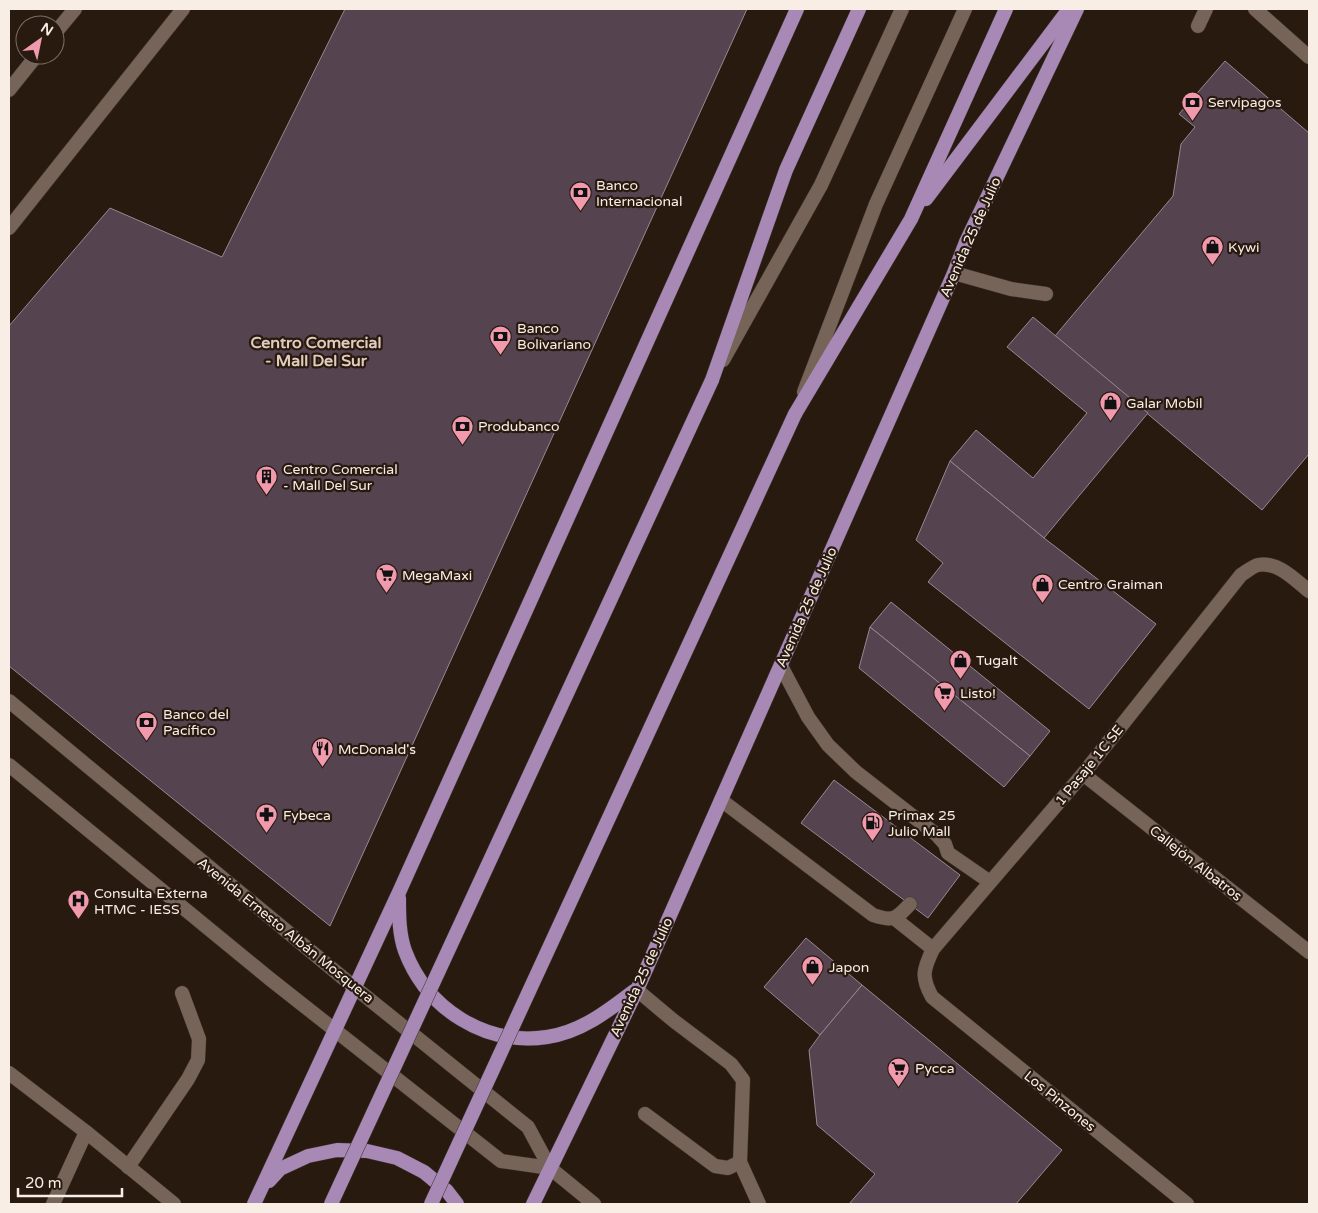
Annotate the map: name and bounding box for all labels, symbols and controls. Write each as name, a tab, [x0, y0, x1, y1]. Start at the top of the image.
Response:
north arrow	[15, 15, 65, 65]
text: N	[37, 19, 56, 40]
bank icon: Servipagos	[1180, 90, 1204, 121]
place label: Servipagos	[1208, 94, 1282, 111]
street label: Avenida 25 de Julio	[936, 175, 1005, 300]
place label: Banco Internacional	[596, 177, 682, 210]
bank icon: Banco Internacional	[568, 181, 592, 212]
shop icon: Kywi	[1200, 235, 1224, 266]
place label: Kywi	[1228, 239, 1259, 256]
place label: Banco Bolivariano	[517, 320, 591, 353]
bank icon: Banco Bolivariano	[489, 324, 513, 355]
district label: Centro Comercial - Mall Del Sur	[250, 333, 382, 371]
shop icon: Galar Mobil	[1098, 391, 1122, 422]
place label: Galar Mobil	[1126, 395, 1202, 412]
bank icon: Produbanco	[450, 414, 474, 445]
place label: Produbanco	[478, 418, 559, 435]
place label: Centro Comercial - Mall Del Sur	[283, 461, 398, 494]
building icon: Centro Comercial - Mall Del Sur	[255, 465, 279, 496]
street label: Avenida 25 de Julio	[772, 545, 841, 670]
supermarket icon: MegaMaxi	[374, 563, 398, 594]
place label: MegaMaxi	[402, 567, 472, 584]
shop icon: Centro Graiman	[1030, 572, 1054, 603]
place label: Centro Graiman	[1058, 576, 1163, 593]
shop icon: Tugalt	[948, 648, 972, 679]
place label: Tugalt	[976, 652, 1018, 669]
supermarket icon: Listo!	[932, 681, 956, 712]
place label: Listo!	[960, 685, 996, 702]
place label: Banco del Pacífico	[163, 706, 229, 739]
bank icon: Banco del Pacífico	[135, 710, 159, 741]
street label: 1 Pasaje 1C SE	[1052, 722, 1127, 809]
restaurant icon: McDonald's	[310, 737, 334, 768]
place label: McDonald's	[338, 741, 416, 758]
pharmacy icon: Fybeca	[255, 803, 279, 834]
place label: Fybeca	[283, 807, 331, 824]
place label: Primax 25 Julio Mall	[888, 807, 956, 840]
fuel station icon: Primax 25 Julio Mall	[860, 811, 884, 842]
street label: Callejón Albatros	[1146, 822, 1246, 905]
street label: Avenida Ernesto Albán Mosquera	[194, 854, 377, 1007]
place label: Consulta Externa HTMC - IESS	[94, 885, 208, 918]
hospital icon: Consulta Externa HTMC - IESS	[66, 889, 90, 920]
street label: Avenida 25 de Julio	[606, 915, 677, 1040]
shop icon: Japon	[801, 955, 825, 986]
place label: Japon	[829, 959, 869, 976]
supermarket icon: Pycca	[887, 1056, 911, 1087]
place label: Pycca	[915, 1060, 955, 1077]
street label: Los Pinzones	[1021, 1067, 1099, 1136]
scale bar	[18, 1166, 121, 1198]
text: 20 m	[25, 1174, 62, 1192]

